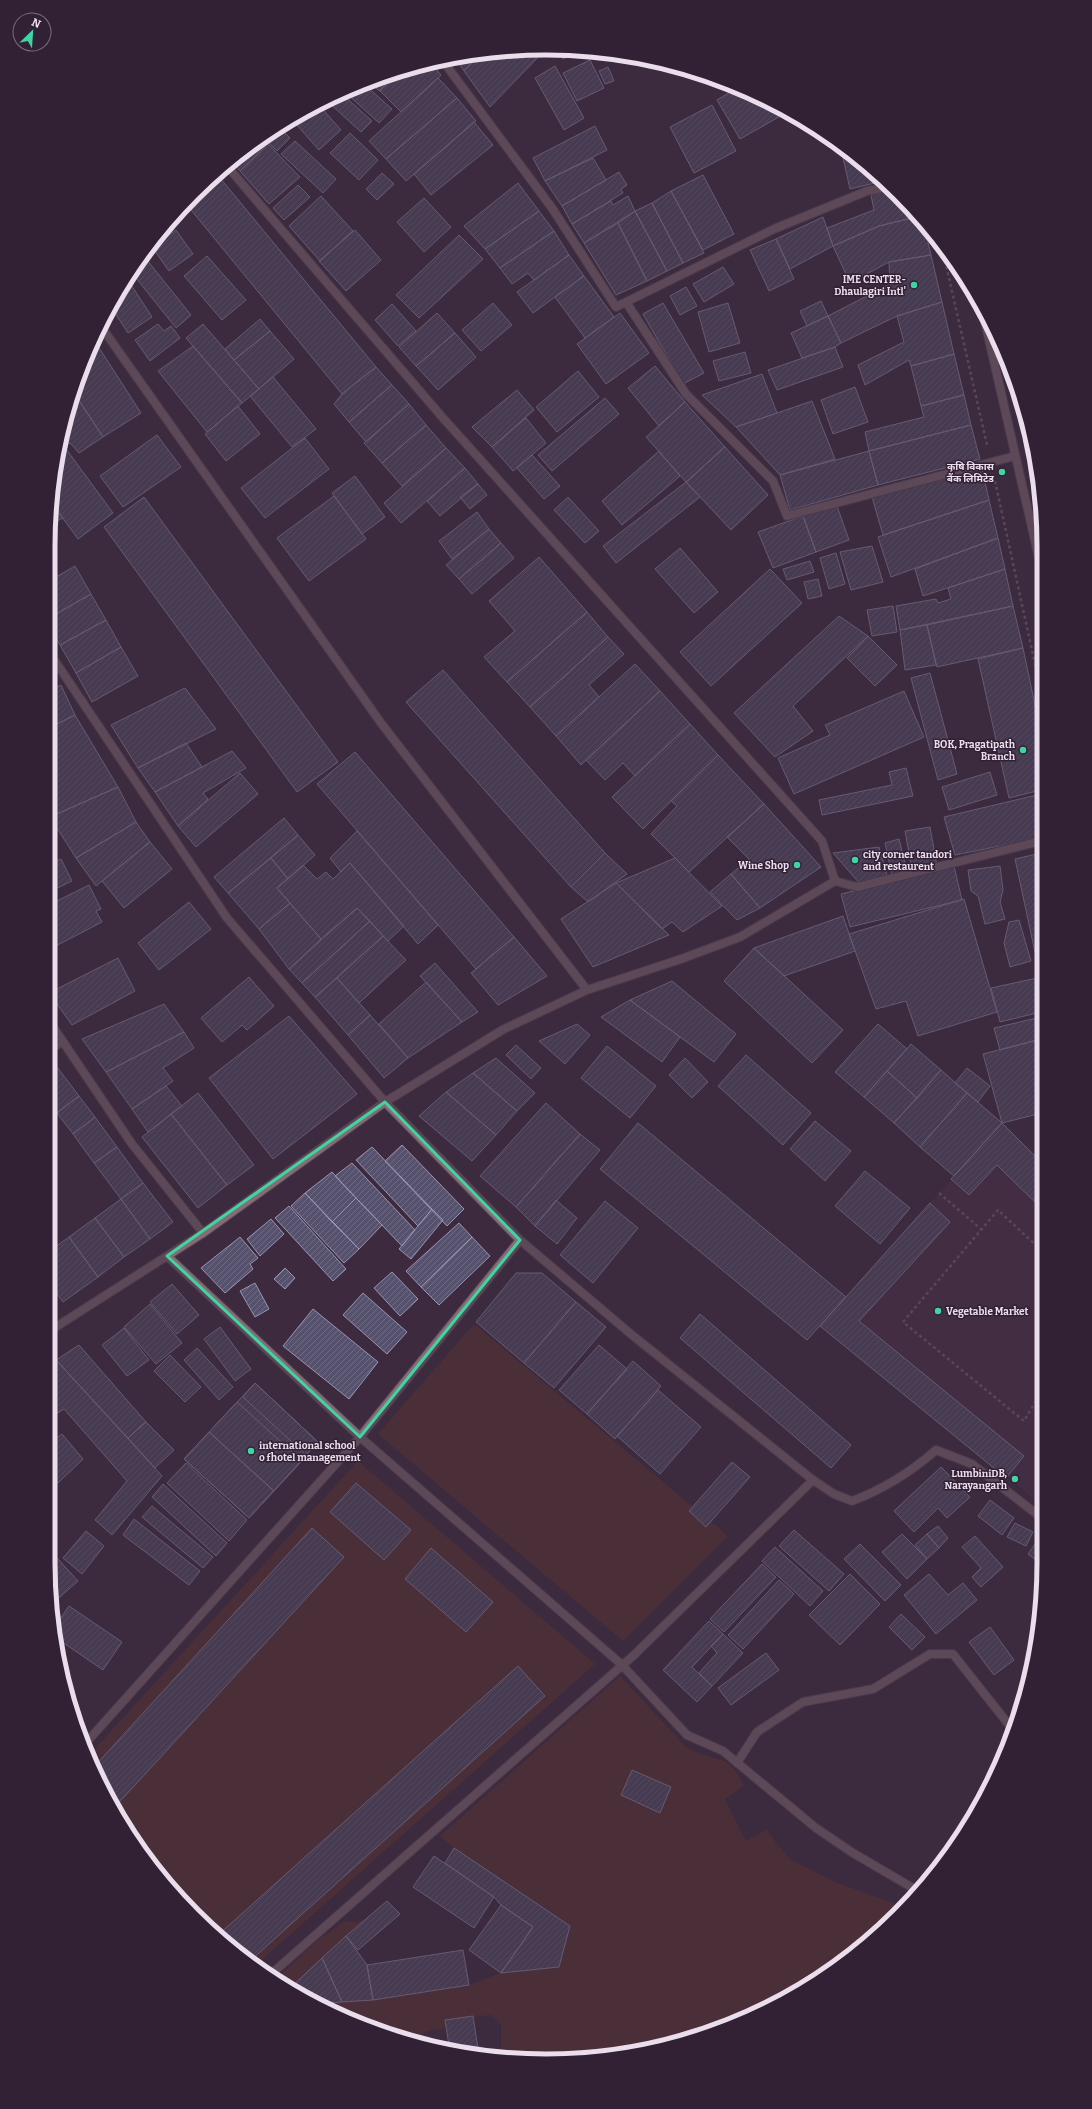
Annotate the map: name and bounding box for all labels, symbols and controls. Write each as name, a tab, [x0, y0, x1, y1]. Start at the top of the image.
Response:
north arrow	[12, 12, 52, 52]
text: N	[29, 16, 43, 31]
place label: IME CENTER- Dhaulagiri Intl'	[834, 274, 906, 298]
marker: IME CENTER- Dhaulagiri Intl'	[909, 280, 919, 290]
place label: कृषि विकास बैंक लिमिटेड	[947, 461, 995, 485]
marker: कृषि विकास बैंक लिमिटेड	[997, 467, 1007, 477]
place label: BOK, Pragatipath Branch	[934, 739, 1016, 763]
marker: BOK, Pragatipath Branch	[1018, 745, 1028, 755]
place label: city corner tandori and restaurent	[863, 849, 953, 873]
marker: city corner tandori and restaurent	[850, 855, 860, 865]
place label: Wine Shop	[738, 860, 789, 872]
marker: Wine Shop	[792, 860, 802, 870]
marker: Vegetable Market	[933, 1306, 943, 1316]
place label: Vegetable Market	[946, 1306, 1029, 1318]
place label: international school o fhotel management	[259, 1440, 361, 1464]
marker: international school o fhotel management	[246, 1446, 256, 1456]
place label: LumbiniDB, Narayangarh	[945, 1468, 1008, 1492]
marker: LumbiniDB, Narayangarh	[1010, 1474, 1020, 1484]

